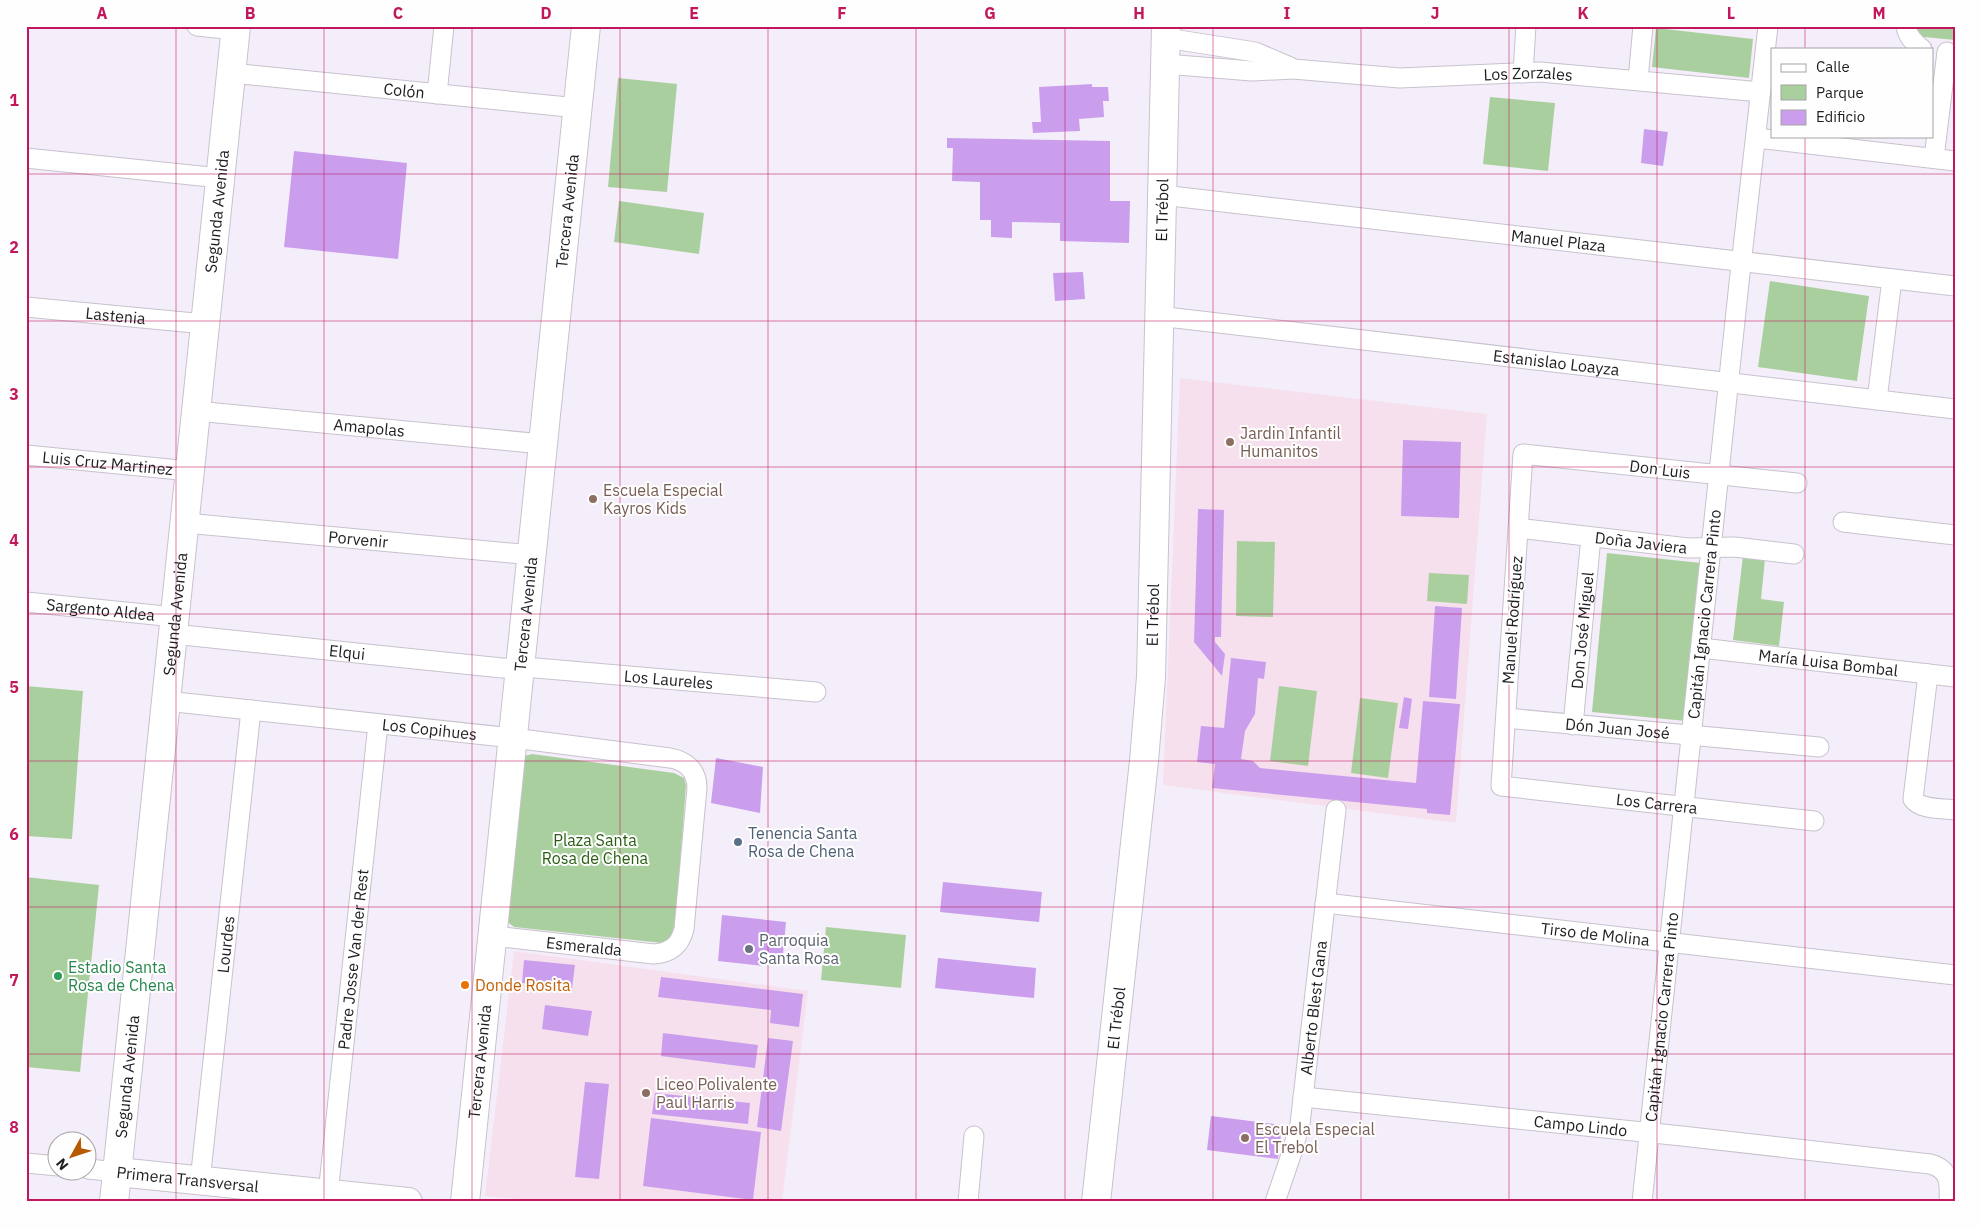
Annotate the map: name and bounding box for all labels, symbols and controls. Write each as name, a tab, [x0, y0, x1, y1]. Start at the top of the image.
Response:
text: A	[97, 3, 108, 23]
text: B	[245, 3, 256, 23]
text: C	[393, 3, 403, 23]
text: D	[540, 3, 552, 23]
text: E	[689, 3, 699, 23]
text: F	[837, 3, 847, 23]
text: G	[984, 3, 996, 23]
text: H	[1133, 3, 1145, 23]
text: I	[1284, 3, 1291, 23]
text: J	[1431, 3, 1439, 23]
text: K	[1577, 3, 1589, 23]
text: L	[1727, 3, 1735, 23]
text: M	[1872, 3, 1886, 23]
legend	[1771, 48, 1934, 138]
text: Calle	[1816, 57, 1850, 76]
street label: Los Zorzales	[1483, 62, 1574, 85]
street label: Colón	[383, 78, 426, 102]
text: Parque	[1816, 83, 1864, 102]
text: 1	[9, 90, 19, 110]
text: Edificio	[1816, 107, 1865, 126]
street label: Segunda Avenida	[200, 148, 233, 274]
street label: Tercera Avenida	[551, 153, 583, 269]
street label: El Trébol	[1151, 178, 1172, 242]
street label: Manuel Plaza	[1510, 225, 1607, 256]
text: 2	[9, 237, 19, 257]
street label: Lastenia	[85, 303, 147, 328]
street label: Estanislao Loayza	[1492, 345, 1621, 380]
text: 3	[9, 384, 19, 404]
street label: Amapolas	[333, 414, 406, 441]
place label: Jardin Infantil Humanitos	[1240, 423, 1341, 461]
marker: Jardin Infantil Humanitos	[1224, 436, 1236, 448]
street label: Luis Cruz Martinez	[41, 447, 174, 479]
street label: Don Luis	[1628, 455, 1692, 483]
place label: Escuela Especial Kayros Kids	[603, 480, 723, 518]
marker: Escuela Especial Kayros Kids	[587, 493, 599, 505]
street label: Capitán Ignacio Carrera Pinto	[1683, 508, 1725, 720]
street label: Porvenir	[328, 526, 389, 552]
street label: Doña Javiera	[1594, 527, 1689, 558]
text: 4	[9, 530, 19, 550]
street label: Segunda Avenida	[159, 551, 191, 677]
street label: Tercera Avenida	[510, 555, 541, 672]
street label: Manuel Rodríguez	[1498, 555, 1526, 685]
street label: Don José Miguel	[1566, 571, 1598, 690]
street label: El Trébol	[1142, 583, 1163, 647]
street label: Sargento Aldea	[45, 594, 156, 625]
street label: Elqui	[328, 640, 366, 664]
street label: María Luisa Bombal	[1757, 645, 1899, 680]
street label: Los Laureles	[623, 666, 714, 693]
text: 5	[9, 677, 19, 697]
street label: Los Copihues	[381, 714, 478, 744]
street label: Dón Juan José	[1564, 714, 1671, 743]
street label: Los Carrera	[1615, 789, 1699, 818]
place label: Tenencia Santa Rosa de Chena	[748, 823, 858, 861]
text: 6	[9, 824, 19, 844]
park label: Plaza Santa Rosa de Chena	[542, 830, 649, 868]
marker: Tenencia Santa Rosa de Chena	[732, 836, 744, 848]
street label: Padre Josse Van der Rest	[333, 868, 373, 1051]
street label: Capitán Ignacio Carrera Pinto	[1641, 911, 1683, 1123]
street label: Lourdes	[213, 915, 239, 974]
street label: Tirso de Molina	[1540, 918, 1651, 950]
place label: Parroquia Santa Rosa	[759, 930, 840, 968]
street label: Esmeralda	[545, 932, 623, 960]
street label: Alberto Blest Gana	[1296, 939, 1331, 1076]
marker: Parroquia Santa Rosa	[743, 943, 755, 955]
place label: Estadio Santa Rosa de Chena	[68, 957, 175, 995]
text: 7	[9, 970, 19, 990]
marker: Estadio Santa Rosa de Chena	[52, 970, 64, 982]
place label: Donde Rosita	[475, 975, 571, 995]
marker: Donde Rosita	[459, 979, 471, 991]
street label: El Trébol	[1103, 986, 1129, 1051]
street label: Tercera Avenida	[464, 1003, 495, 1120]
street label: Segunda Avenida	[111, 1014, 143, 1139]
place label: Liceo Polivalente Paul Harris	[656, 1074, 777, 1112]
marker: Liceo Polivalente Paul Harris	[640, 1087, 652, 1099]
street label: Campo Lindo	[1533, 1111, 1628, 1140]
text: 8	[9, 1117, 19, 1137]
place label: Escuela Especial El Trebol	[1255, 1119, 1375, 1157]
north arrow	[48, 1130, 98, 1180]
marker: Escuela Especial El Trebol	[1239, 1132, 1251, 1144]
text: N	[52, 1155, 72, 1174]
street label: Primera Transversal	[116, 1162, 260, 1197]

